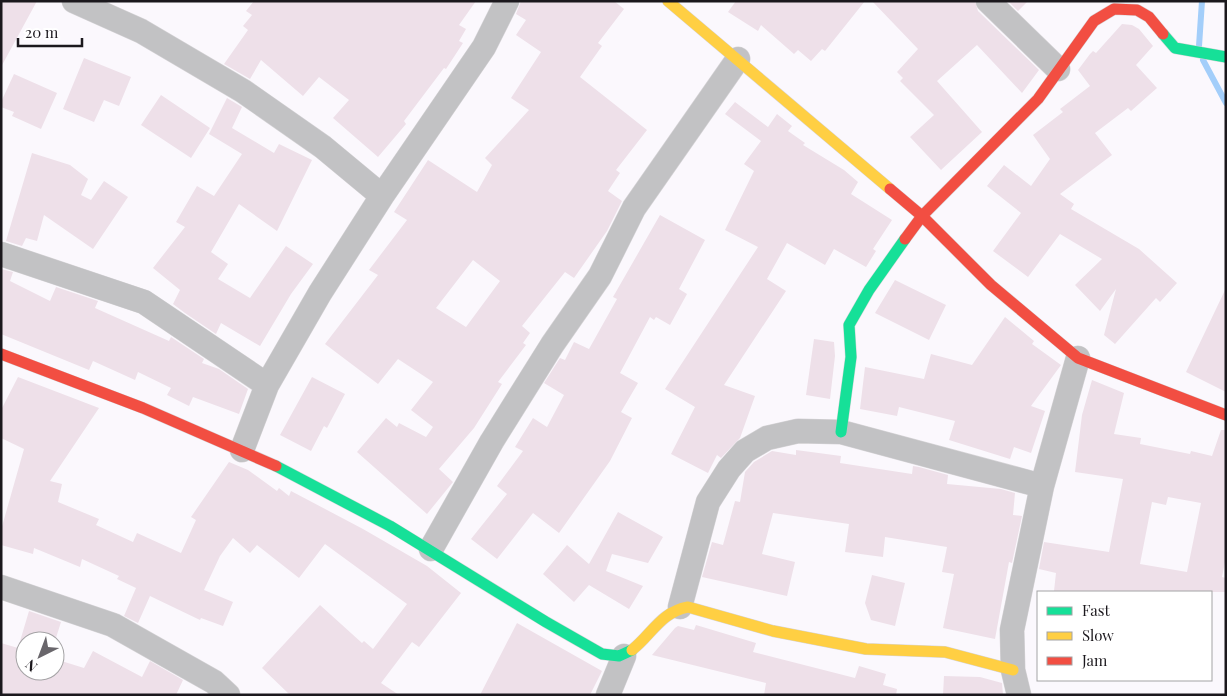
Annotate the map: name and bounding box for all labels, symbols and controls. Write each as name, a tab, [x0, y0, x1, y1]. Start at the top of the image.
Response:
scale bar	[18, 15, 81, 47]
text: 20 m	[25, 22, 59, 42]
legend	[1037, 591, 1212, 681]
text: Fast	[1082, 600, 1111, 620]
text: Slow	[1082, 625, 1114, 645]
north arrow	[15, 631, 65, 681]
text: Jam	[1081, 650, 1108, 670]
text: N	[21, 656, 41, 676]

